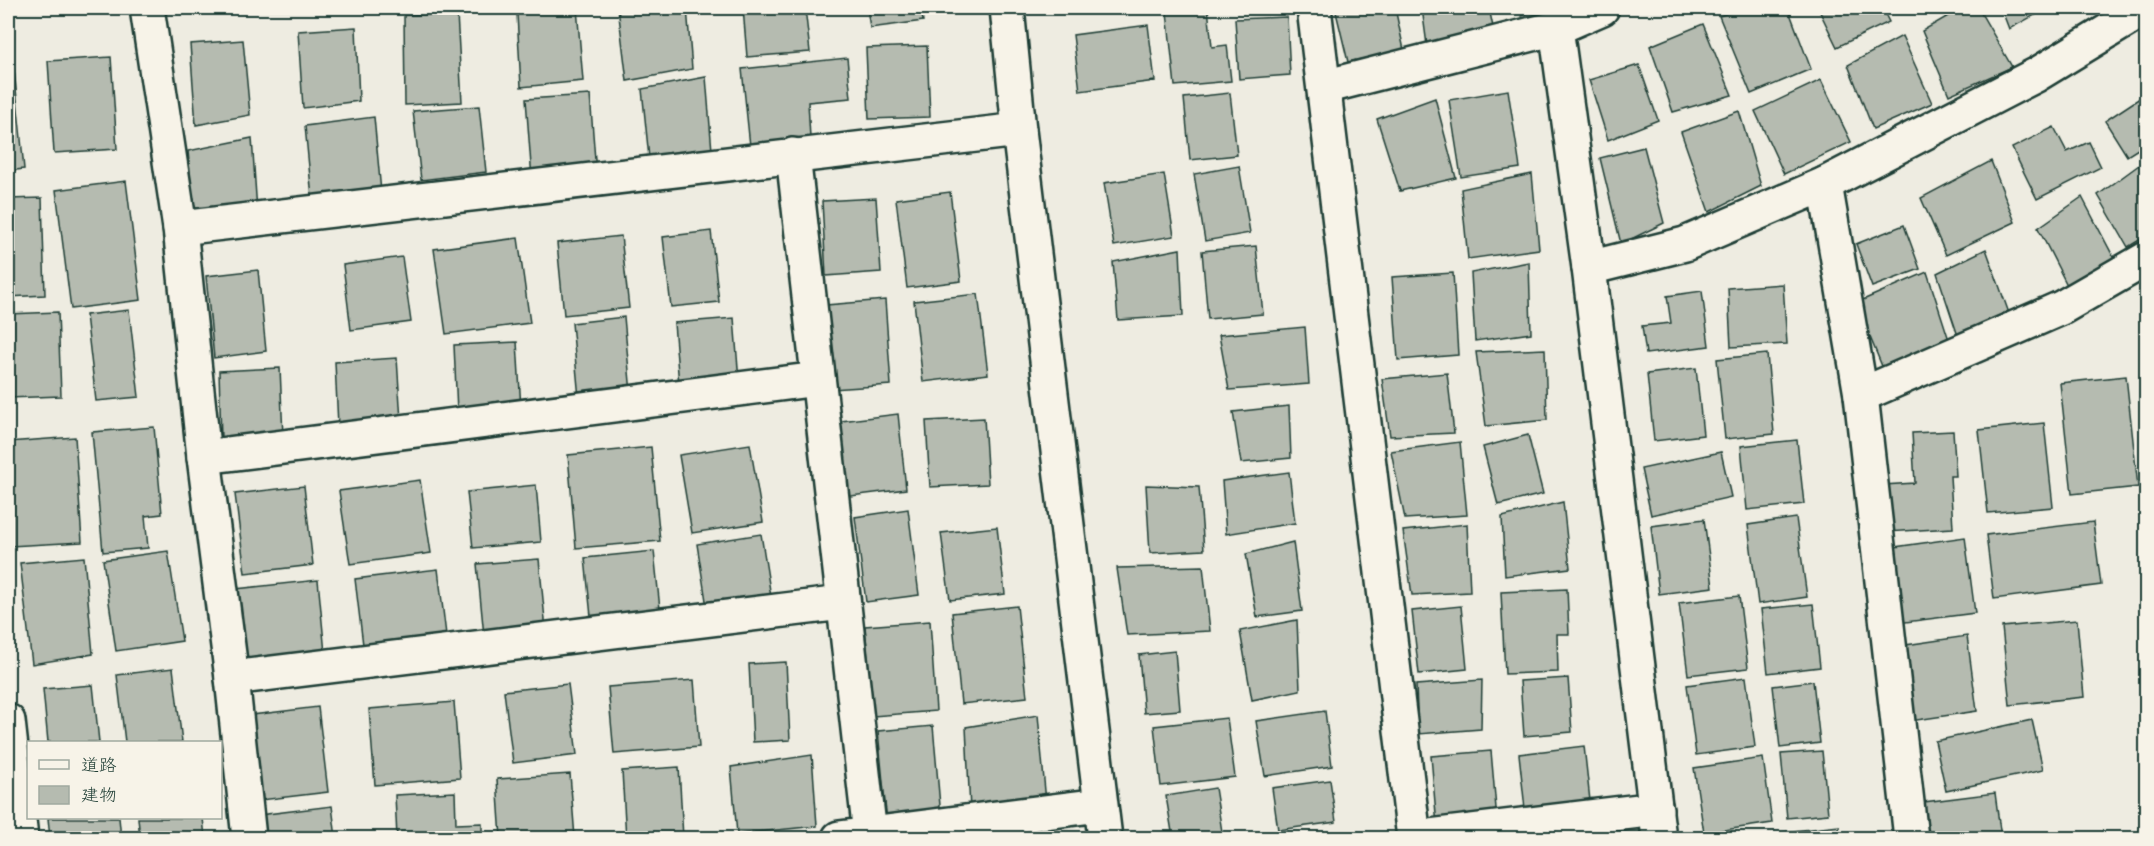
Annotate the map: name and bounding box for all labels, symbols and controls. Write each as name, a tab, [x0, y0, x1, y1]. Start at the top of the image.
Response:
legend	[27, 741, 222, 819]
text: 道路	[81, 753, 117, 777]
text: 建物	[81, 783, 117, 807]

